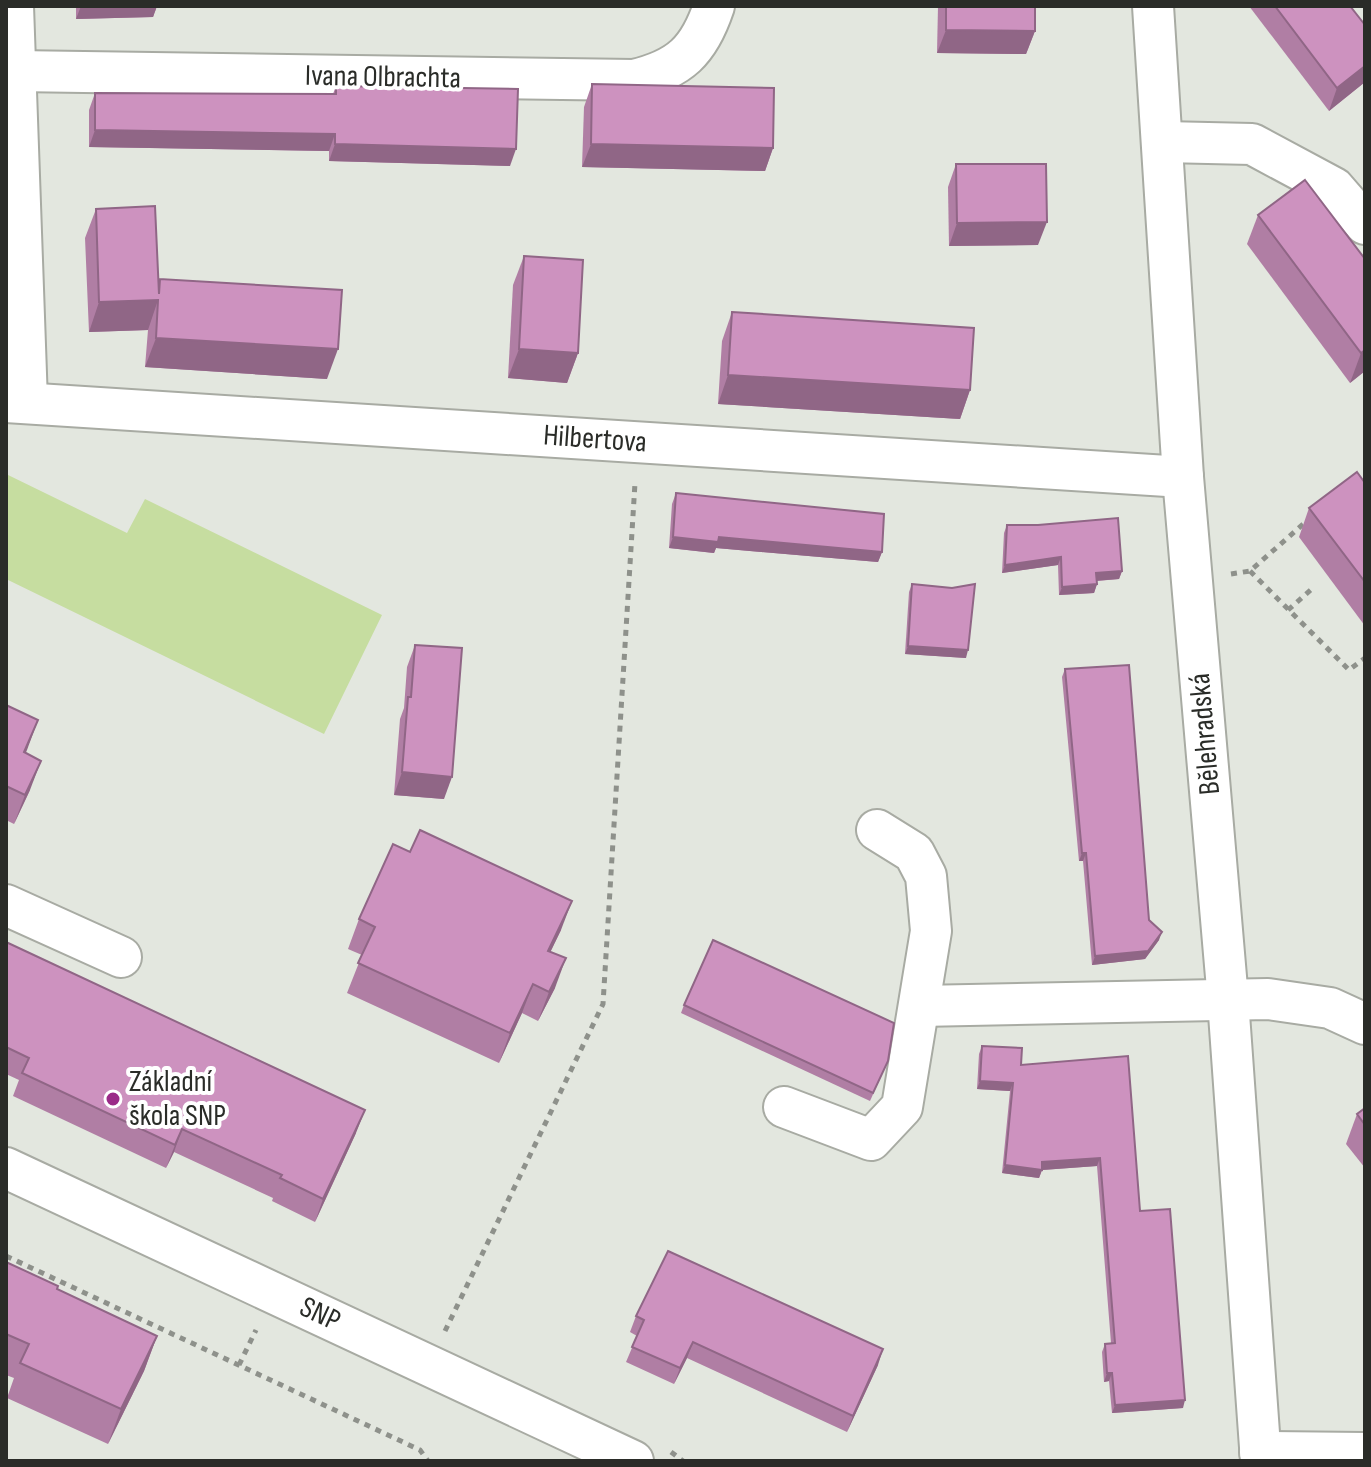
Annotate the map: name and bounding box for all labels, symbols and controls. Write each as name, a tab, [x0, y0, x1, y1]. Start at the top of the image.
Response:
street label: Ivana Olbrachta	[305, 58, 461, 96]
street label: Hilbertova	[542, 417, 648, 461]
street label: Bělehradská	[1182, 672, 1228, 796]
place label: Základní škola SNP	[129, 1064, 226, 1134]
marker: Základní škola SNP	[104, 1090, 122, 1108]
street label: SNP	[294, 1289, 346, 1339]

